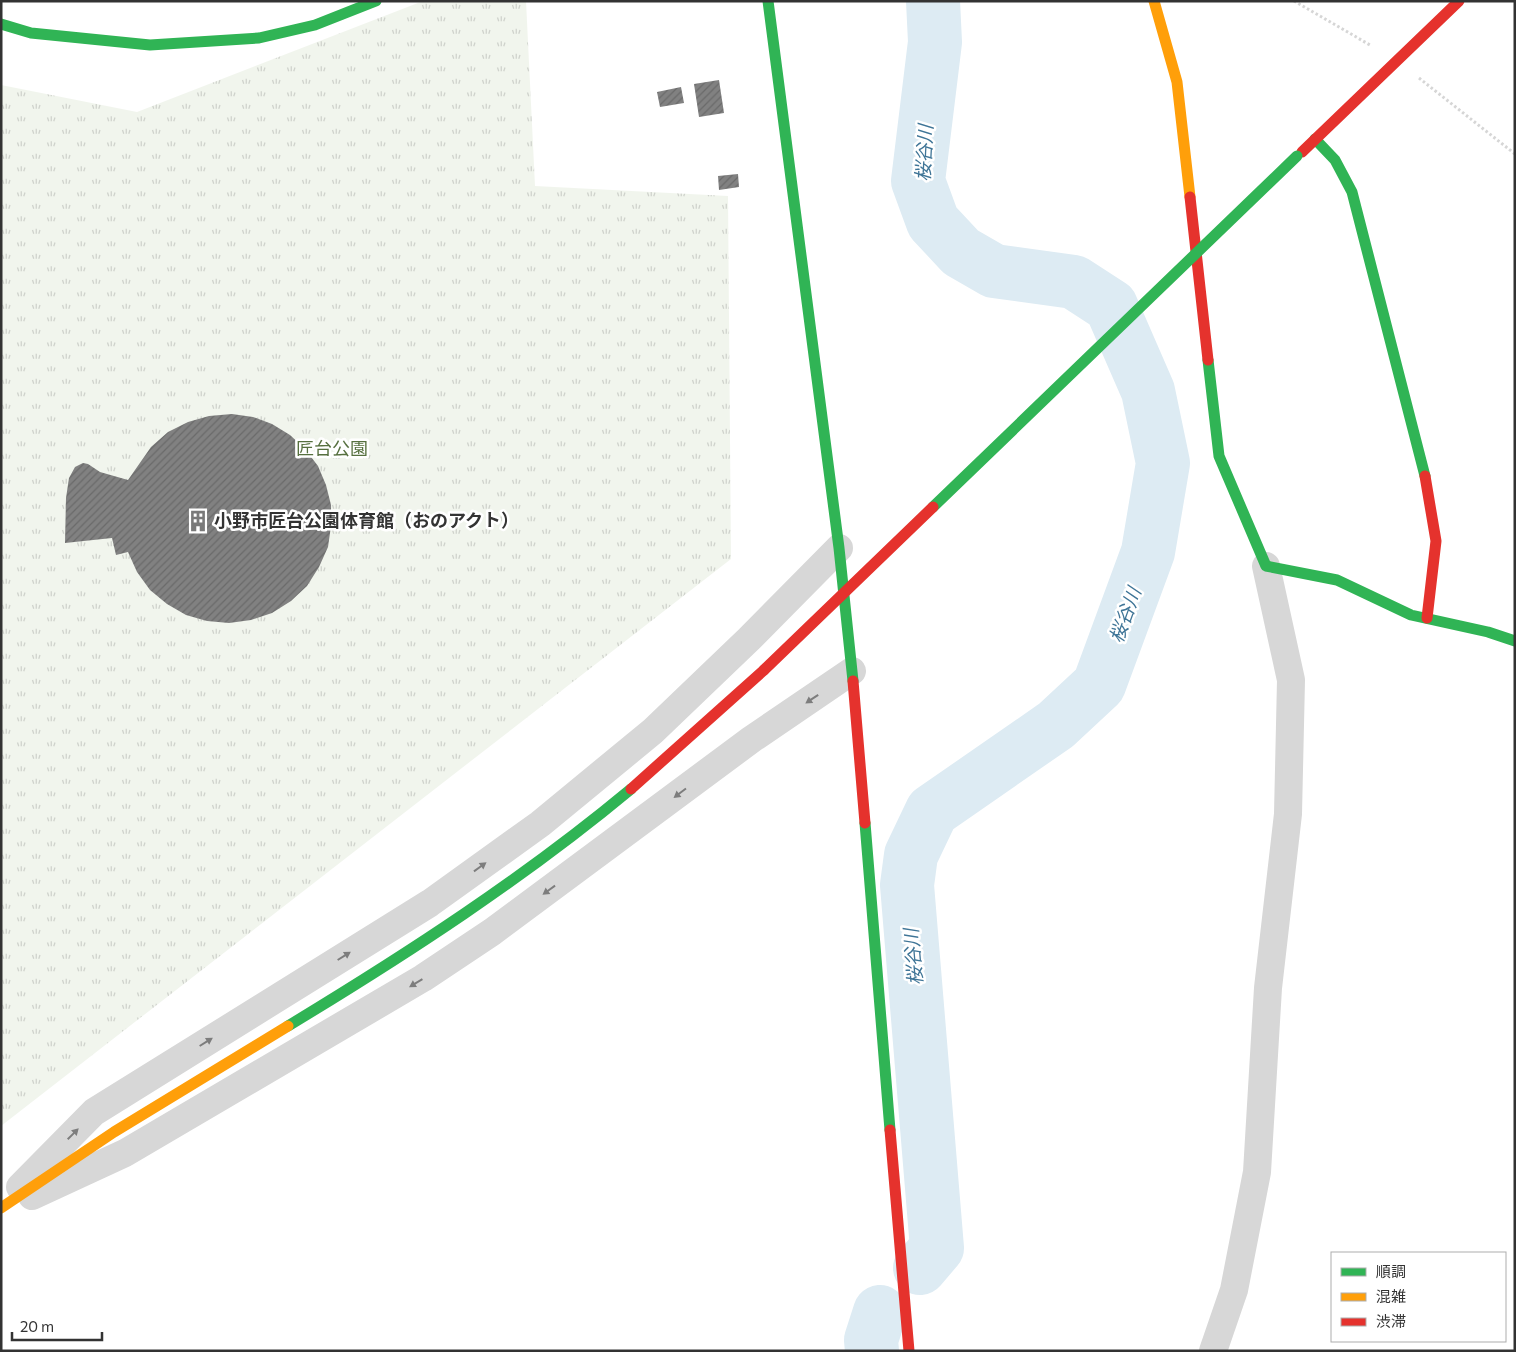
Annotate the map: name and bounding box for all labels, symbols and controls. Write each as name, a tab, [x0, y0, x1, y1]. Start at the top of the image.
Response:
water label: 桜谷川	[911, 122, 937, 182]
park label: 匠台公園	[296, 437, 368, 459]
building icon: 小野市匠台公園体育館（おのアクト）	[185, 508, 211, 534]
place label: 小野市匠台公園体育館（おのアクト）	[214, 509, 519, 531]
water label: 桜谷川	[1104, 582, 1146, 646]
one-way arrow	[805, 694, 819, 704]
one-way arrow	[674, 788, 687, 799]
one-way arrow	[473, 862, 487, 872]
one-way arrow	[542, 885, 556, 895]
water label: 桜谷川	[898, 926, 926, 986]
one-way arrow	[337, 951, 351, 961]
one-way arrow	[409, 978, 422, 987]
one-way arrow	[199, 1037, 213, 1047]
one-way arrow	[67, 1128, 79, 1140]
legend	[1331, 1252, 1506, 1342]
text: 順調	[1376, 1262, 1406, 1280]
text: 混雑	[1376, 1287, 1406, 1305]
scale bar	[12, 1310, 102, 1342]
text: 渋滞	[1376, 1312, 1406, 1330]
text: 20 m	[20, 1317, 54, 1335]

